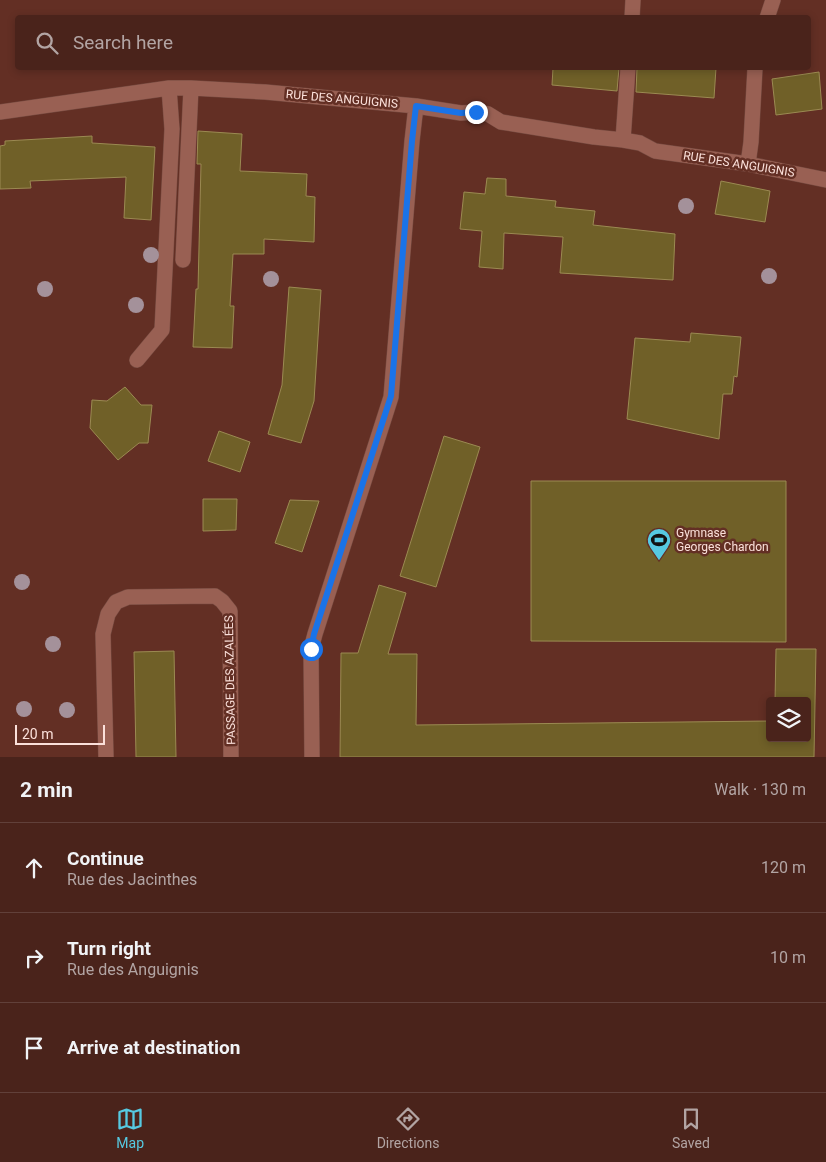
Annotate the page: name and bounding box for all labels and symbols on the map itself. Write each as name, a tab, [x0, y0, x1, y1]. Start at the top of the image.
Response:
street label: RUE DES ANGUIGNIS	[285, 87, 399, 111]
route end	[465, 101, 488, 124]
street label: RUE DES ANGUIGNIS	[682, 148, 796, 180]
place label: Gymnase Georges Chardon	[676, 526, 769, 554]
sports icon: Gymnase Georges Chardon	[646, 527, 672, 561]
street label: PASSAGE DES AZALÉES	[221, 615, 238, 745]
route start	[300, 638, 323, 661]
scale bar	[15, 722, 105, 745]

